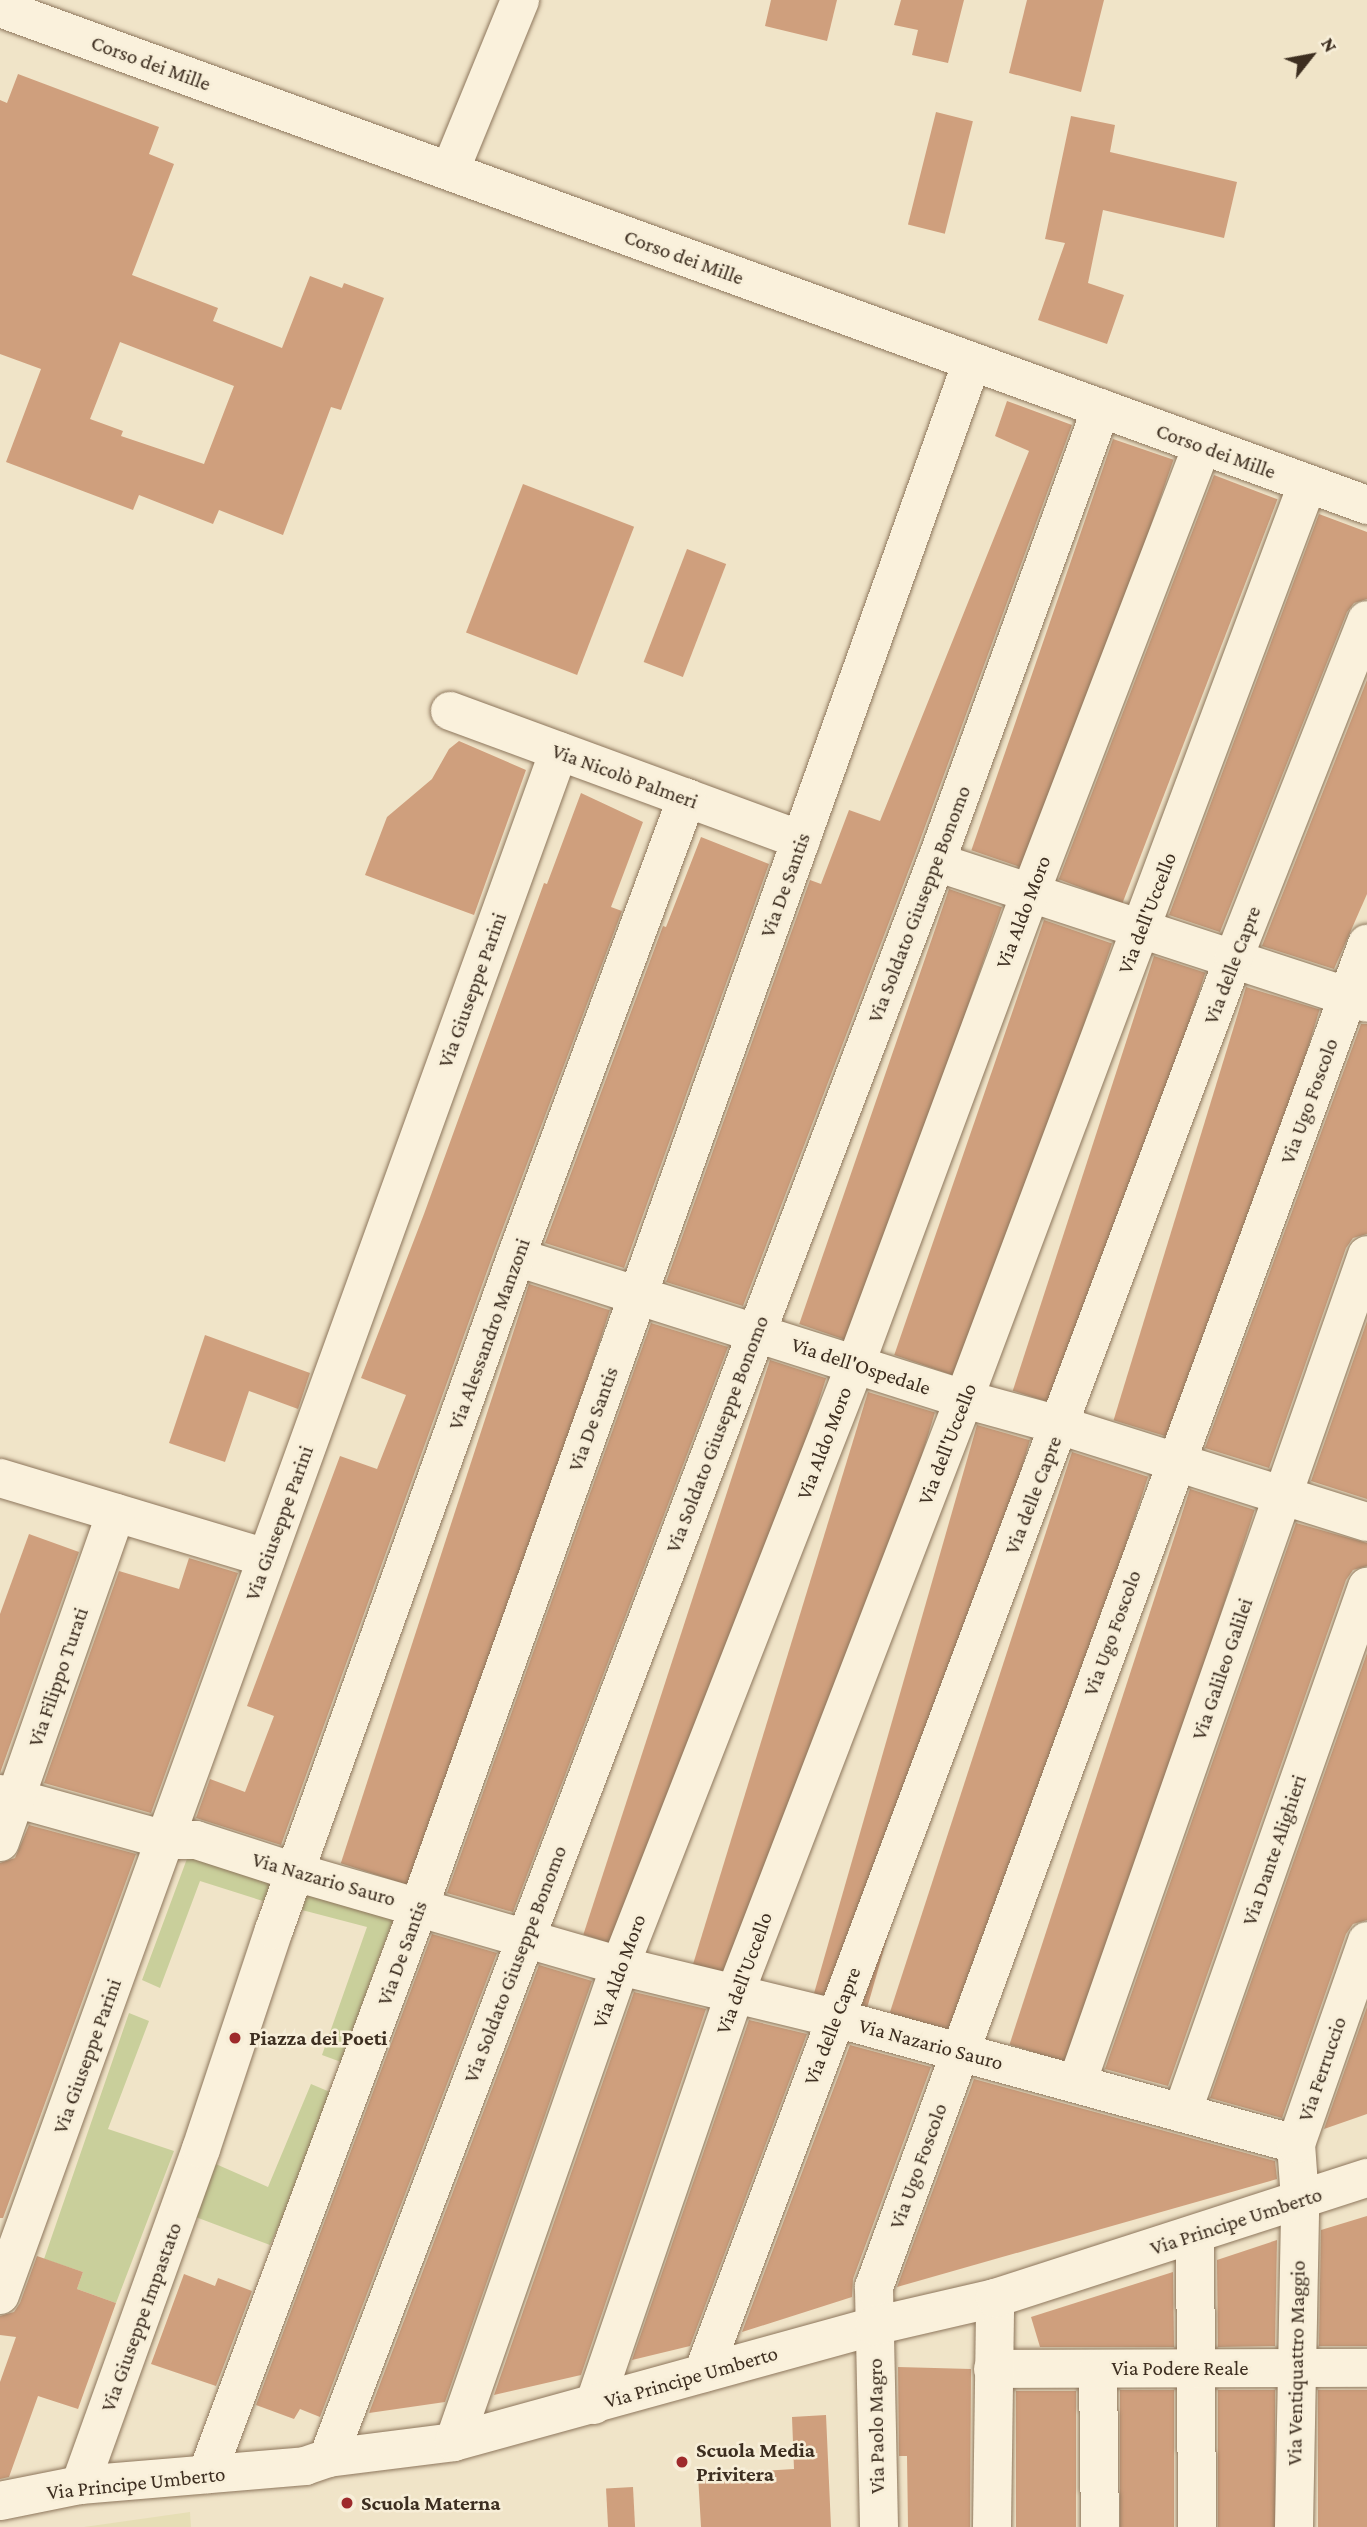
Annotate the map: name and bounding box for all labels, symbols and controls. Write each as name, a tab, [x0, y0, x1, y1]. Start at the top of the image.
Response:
north arrow	[1276, 21, 1346, 91]
street label: Corso dei Mille	[88, 30, 214, 96]
text: N	[1317, 34, 1342, 56]
street label: Corso dei Mille	[621, 224, 747, 290]
street label: Corso dei Mille	[1153, 418, 1279, 484]
street label: Via Nicolò Palmeri	[549, 738, 701, 814]
street label: Via Soldato Giuseppe Bonomo	[862, 782, 976, 1026]
street label: Via De Santis	[754, 829, 816, 941]
street label: Via dell'Uccello	[1112, 849, 1182, 977]
street label: Via Aldo Moro	[990, 852, 1056, 972]
street label: Via delle Capre	[1198, 902, 1266, 1028]
street label: Via Giuseppe Parini	[432, 909, 512, 1071]
street label: Via Ugo Foscolo	[1275, 1035, 1343, 1167]
street label: Via Alessandro Manzoni	[443, 1235, 535, 1433]
street label: Via Soldato Giuseppe Bonomo	[660, 1312, 774, 1556]
street label: Via dell'Ospedale	[788, 1332, 934, 1400]
street label: Via De Santis	[562, 1363, 624, 1475]
street label: Via dell'Uccello	[912, 1380, 982, 1508]
street label: Via Aldo Moro	[791, 1383, 857, 1503]
street label: Via delle Capre	[999, 1432, 1067, 1558]
street label: Via Giuseppe Parini	[239, 1442, 319, 1604]
street label: Via Ugo Foscolo	[1078, 1567, 1146, 1699]
street label: Via Galileo Galilei	[1186, 1595, 1258, 1743]
street label: Via Filippo Turati	[22, 1604, 94, 1750]
street label: Via Dante Alighieri	[1236, 1771, 1312, 1929]
street label: Via Soldato Giuseppe Bonomo	[458, 1842, 572, 2086]
street label: Via Nazario Sauro	[249, 1846, 399, 1912]
street label: Via De Santis	[371, 1897, 433, 2009]
street label: Via dell'Uccello	[710, 1909, 778, 2037]
street label: Via Aldo Moro	[587, 1911, 651, 2031]
street label: Via delle Capre	[798, 1963, 866, 2089]
street label: Via Giuseppe Parini	[47, 1975, 127, 2137]
street label: Via Nazario Sauro	[856, 2013, 1006, 2075]
street label: Via Ferruccio	[1292, 2013, 1352, 2125]
place label: Piazza dei Poeti	[249, 2025, 387, 2051]
marker: Piazza dei Poeti	[227, 2030, 243, 2046]
street label: Via Ugo Foscolo	[884, 2100, 952, 2232]
street label: Via Principe Umberto	[1147, 2181, 1325, 2261]
street label: Via Giuseppe Impastato	[95, 2219, 187, 2415]
street label: Via Ventiquattro Maggio	[1282, 2260, 1310, 2466]
street label: Via Principe Umberto	[601, 2340, 781, 2414]
street label: Via Podere Reale	[1112, 2355, 1248, 2381]
street label: Via Paolo Magro	[862, 2358, 890, 2494]
place label: Scuola Media Privitera	[696, 2437, 815, 2487]
marker: Scuola Media Privitera	[674, 2454, 690, 2470]
street label: Via Principe Umberto	[46, 2461, 226, 2505]
place label: Scuola Materna	[361, 2490, 500, 2516]
marker: Scuola Materna	[339, 2495, 355, 2511]

